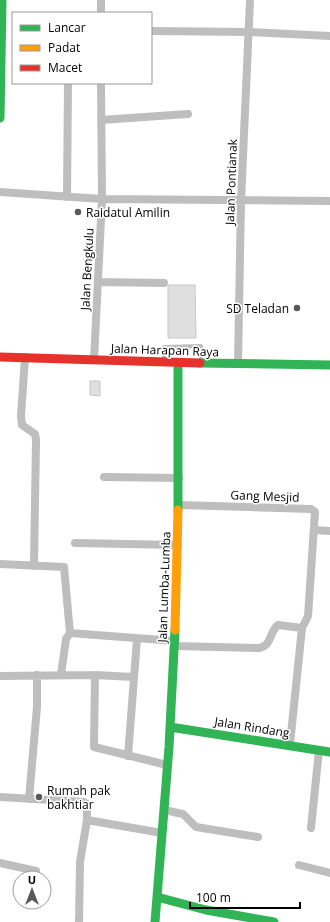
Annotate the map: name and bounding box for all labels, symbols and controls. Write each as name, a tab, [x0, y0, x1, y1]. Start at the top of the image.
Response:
legend	[12, 12, 152, 84]
text: Lancar	[48, 19, 86, 36]
text: Padat	[48, 39, 80, 56]
text: Macet	[48, 59, 82, 76]
street label: Jalan Pontianak	[221, 138, 241, 226]
place label: Raidatul Amilin	[86, 204, 170, 221]
marker: Raidatul Amilin	[73, 207, 83, 217]
street label: Jalan Bengkulu	[76, 227, 98, 312]
place label: SD Teladan	[226, 300, 289, 317]
marker: SD Teladan	[292, 303, 302, 313]
street label: Jalan Harapan Raya	[110, 340, 219, 360]
street label: Gang Mesjid	[230, 486, 300, 506]
street label: Jalan Lumba-Lumba	[154, 531, 174, 644]
street label: Jalan Rindang	[212, 713, 291, 741]
place label: Rumah pak bakhtiar	[47, 782, 111, 813]
marker: Rumah pak bakhtiar	[34, 792, 44, 802]
north arrow	[12, 870, 52, 910]
text: U	[28, 872, 36, 887]
scale bar	[190, 884, 300, 910]
text: 100 m	[196, 889, 231, 906]

